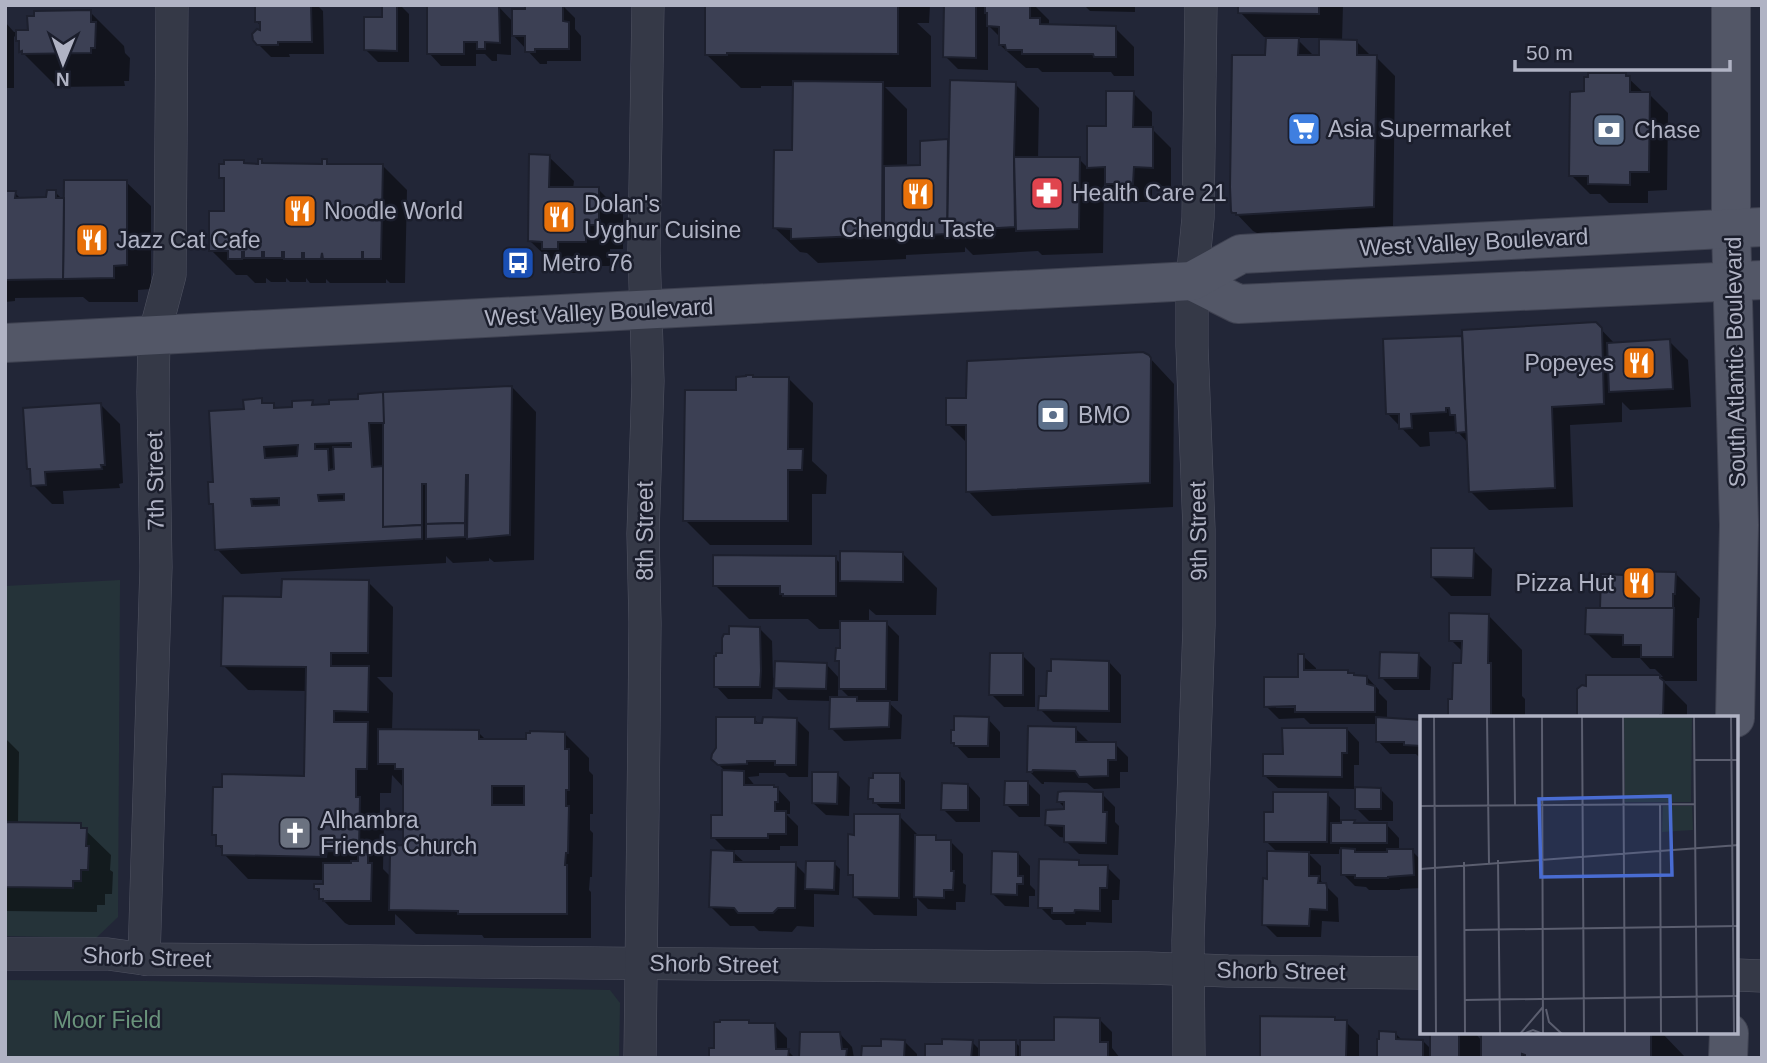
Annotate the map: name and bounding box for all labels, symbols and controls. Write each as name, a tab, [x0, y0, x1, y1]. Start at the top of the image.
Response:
north arrow	[28, 28, 98, 98]
scale bar	[1515, 28, 1730, 72]
text: 50 m	[1526, 41, 1573, 64]
text: N	[56, 69, 70, 90]
supermarket icon: Asia Supermarket	[1285, 110, 1323, 148]
bank icon: Chase	[1590, 111, 1628, 149]
place label: Asia Supermarket	[1328, 116, 1511, 142]
place label: Chase	[1634, 117, 1700, 143]
pharmacy icon: Health Care 21	[1028, 174, 1066, 212]
restaurant icon: Chengdu Taste	[899, 175, 937, 213]
place label: Health Care 21	[1072, 180, 1227, 206]
place label: Dolan's Uyghur Cuisine	[584, 191, 741, 243]
restaurant icon: Noodle World	[281, 192, 319, 230]
place label: Noodle World	[324, 198, 463, 224]
restaurant icon: Dolan's Uyghur Cuisine	[540, 198, 578, 236]
place label: Chengdu Taste	[841, 216, 995, 242]
restaurant icon: Jazz Cat Cafe	[73, 221, 111, 259]
street label: West Valley Boulevard	[1359, 223, 1589, 261]
place label: Jazz Cat Cafe	[116, 227, 260, 253]
street label: South Atlantic Boulevard	[1720, 236, 1750, 488]
bus stop icon: Metro 76	[499, 244, 537, 282]
place label: Metro 76	[542, 250, 633, 276]
street label: West Valley Boulevard	[484, 293, 714, 331]
restaurant icon: Popeyes	[1620, 344, 1658, 382]
place label: Popeyes	[1524, 350, 1614, 376]
bank icon: BMO	[1034, 396, 1072, 434]
place label: BMO	[1078, 402, 1130, 428]
street label: 7th Street	[141, 430, 169, 531]
street label: 9th Street	[1184, 480, 1212, 581]
street label: 8th Street	[632, 481, 658, 581]
restaurant icon: Pizza Hut	[1620, 564, 1658, 602]
place label: Pizza Hut	[1516, 570, 1615, 596]
inset map	[1420, 716, 1739, 1035]
place label: Alhambra Friends Church	[320, 807, 477, 859]
church icon: Alhambra Friends Church	[276, 814, 314, 852]
street label: Shorb Street	[82, 942, 213, 972]
street label: Shorb Street	[649, 950, 779, 978]
street label: Shorb Street	[1216, 957, 1346, 985]
park label: Moor Field	[53, 1007, 161, 1033]

